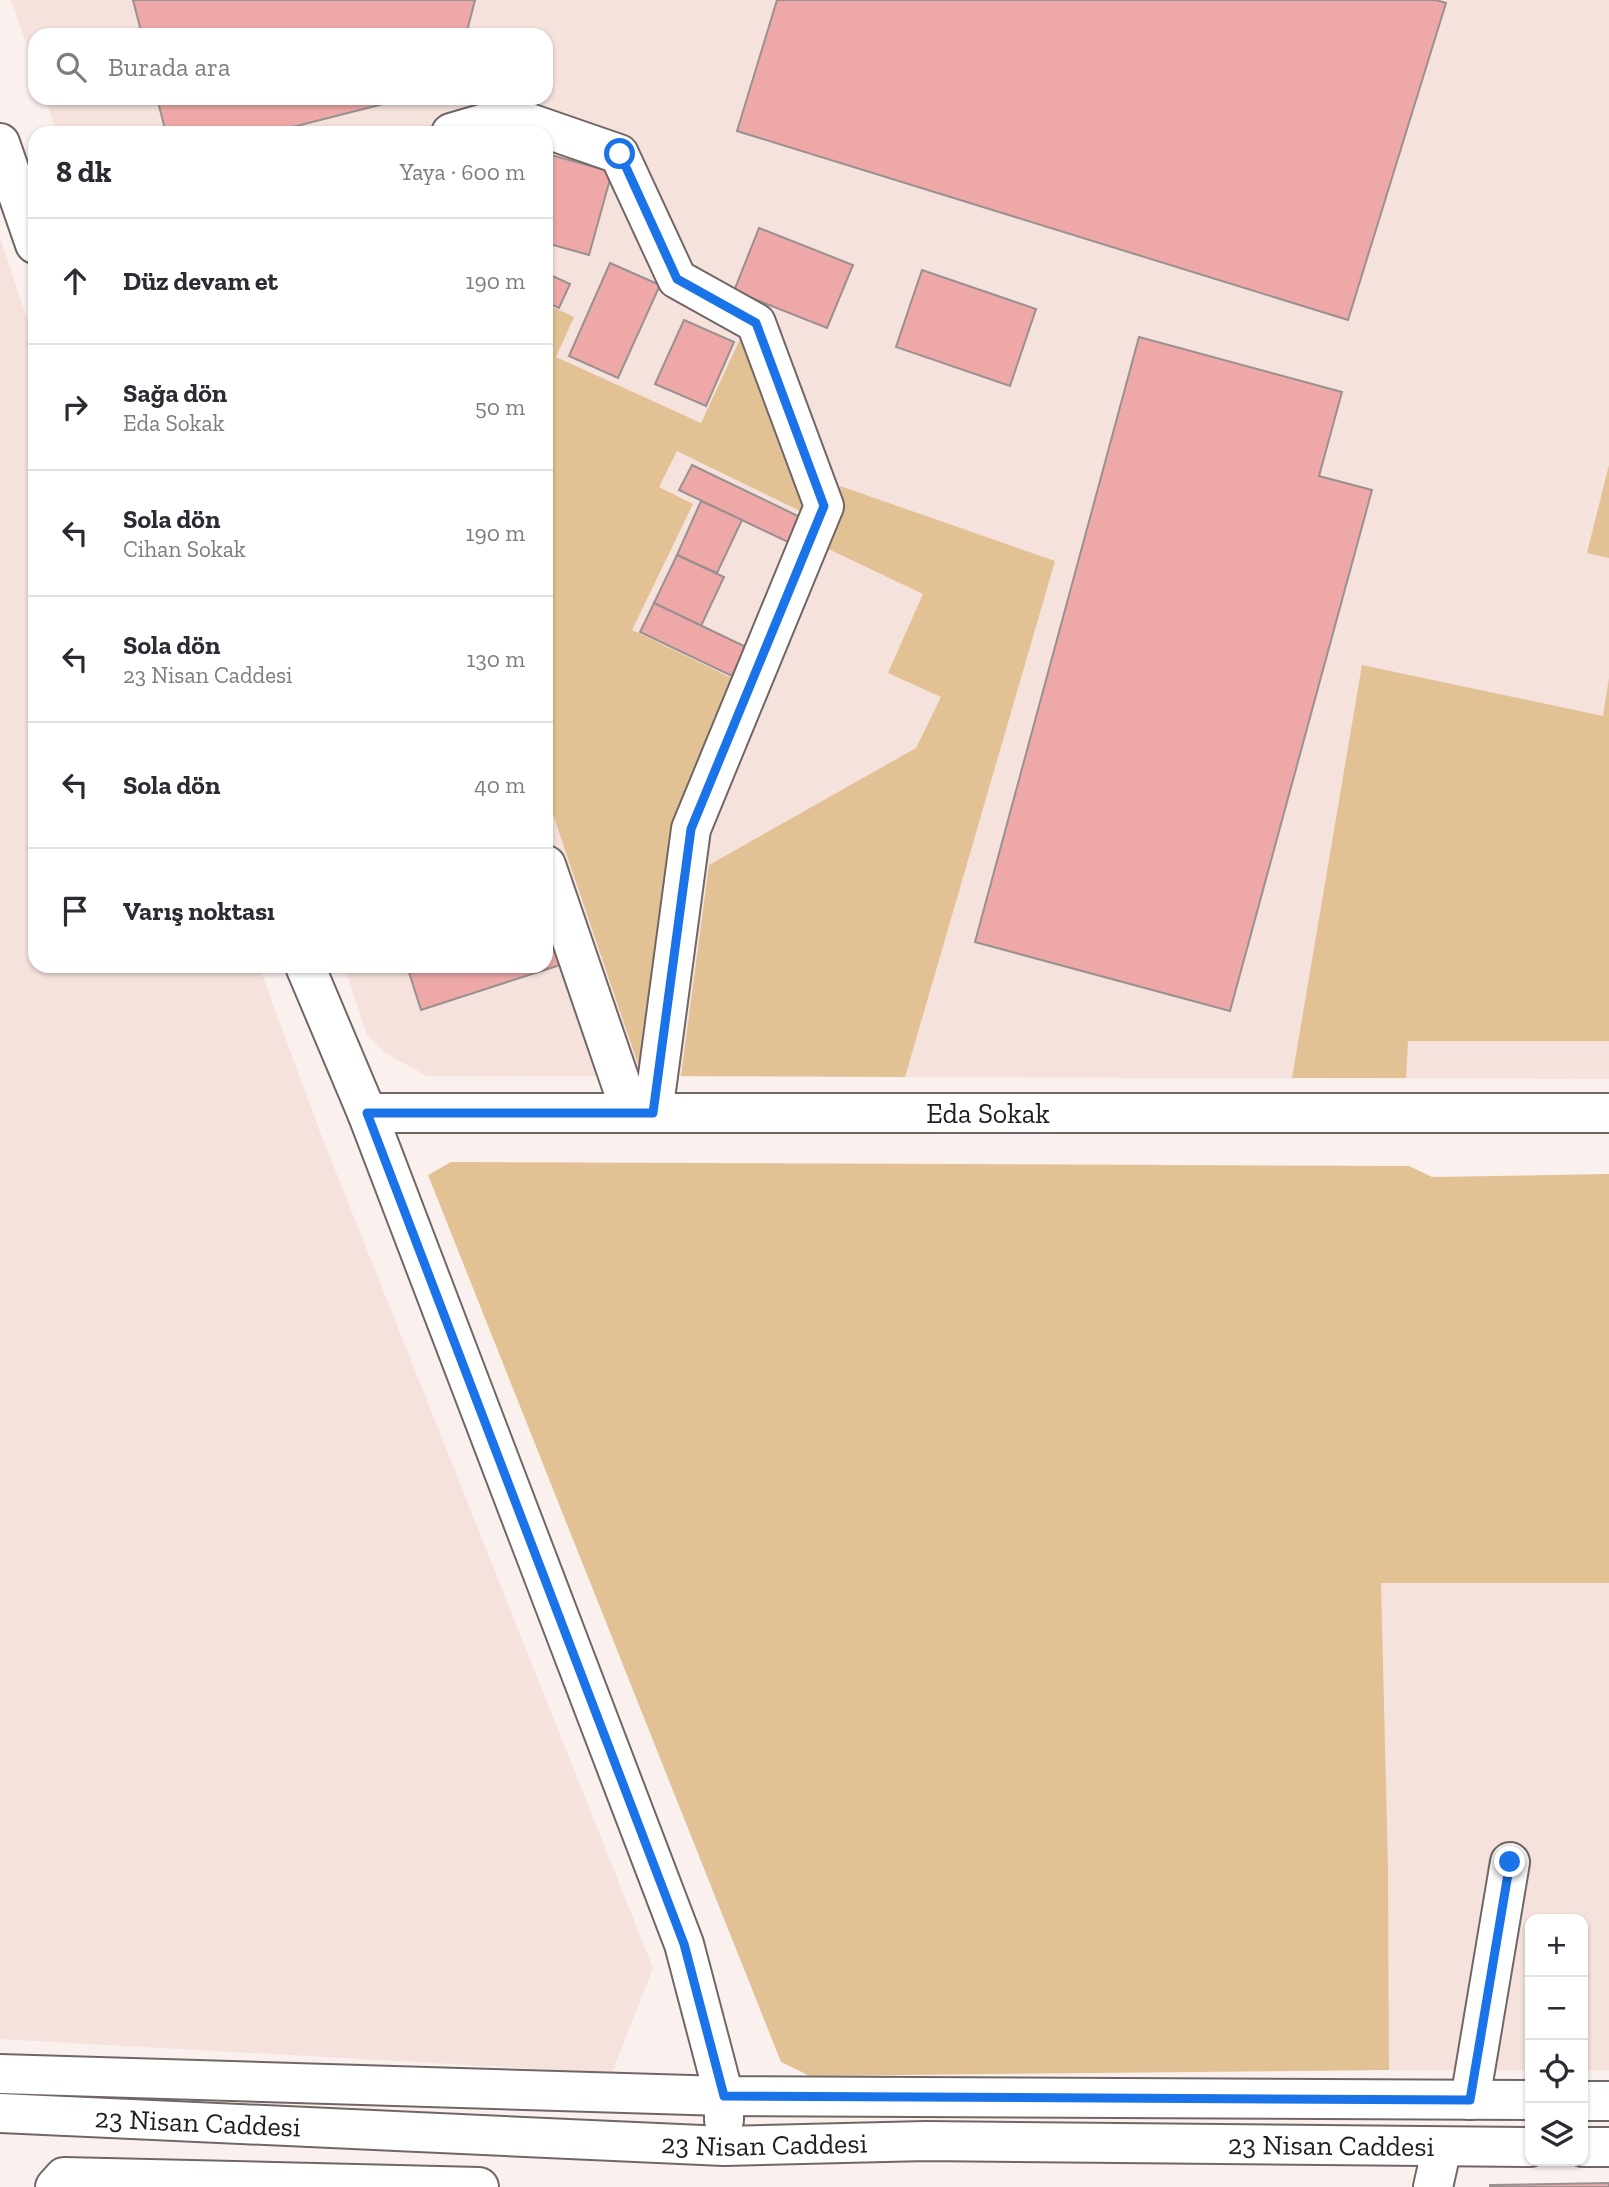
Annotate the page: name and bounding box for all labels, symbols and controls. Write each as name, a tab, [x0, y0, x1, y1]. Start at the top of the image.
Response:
search box	[28, 28, 553, 105]
icon: search	[52, 48, 90, 86]
text: Burada ara	[108, 51, 231, 83]
route start	[604, 138, 635, 169]
text: 8 dk	[56, 154, 111, 190]
text: Yaya · 600 m	[400, 158, 525, 186]
icon: ahead	[56, 262, 94, 300]
text: Düz devam et	[123, 265, 278, 297]
text: 190 m	[466, 267, 525, 295]
text: Sağa dön	[123, 377, 227, 409]
icon: right	[56, 388, 94, 426]
text: 50 m	[475, 393, 525, 421]
text: Eda Sokak	[123, 409, 225, 437]
text: Sola dön	[123, 503, 220, 535]
icon: left	[56, 514, 94, 552]
text: 190 m	[466, 519, 525, 547]
text: Cihan Sokak	[123, 535, 246, 563]
text: Sola dön	[123, 629, 220, 661]
icon: left	[56, 640, 94, 678]
text: 130 m	[467, 645, 525, 673]
text: 23 Nisan Caddesi	[123, 661, 292, 689]
icon: left	[56, 766, 94, 804]
text: Sola dön	[123, 769, 220, 801]
text: 40 m	[474, 771, 525, 799]
icon: arrive	[56, 892, 94, 930]
text: Varış noktası	[123, 895, 275, 927]
street label: Eda Sokak	[926, 1097, 1050, 1130]
route end	[1494, 1846, 1525, 1877]
map controls	[1525, 1914, 1588, 2166]
button: +	[1525, 1914, 1588, 1977]
button: −	[1525, 1977, 1588, 2040]
button: locate	[1525, 2040, 1588, 2103]
street label: 23 Nisan Caddesi	[94, 2101, 302, 2143]
button: layers	[1525, 2103, 1588, 2166]
street label: 23 Nisan Caddesi	[660, 2126, 868, 2163]
street label: 23 Nisan Caddesi	[1228, 2128, 1435, 2163]

